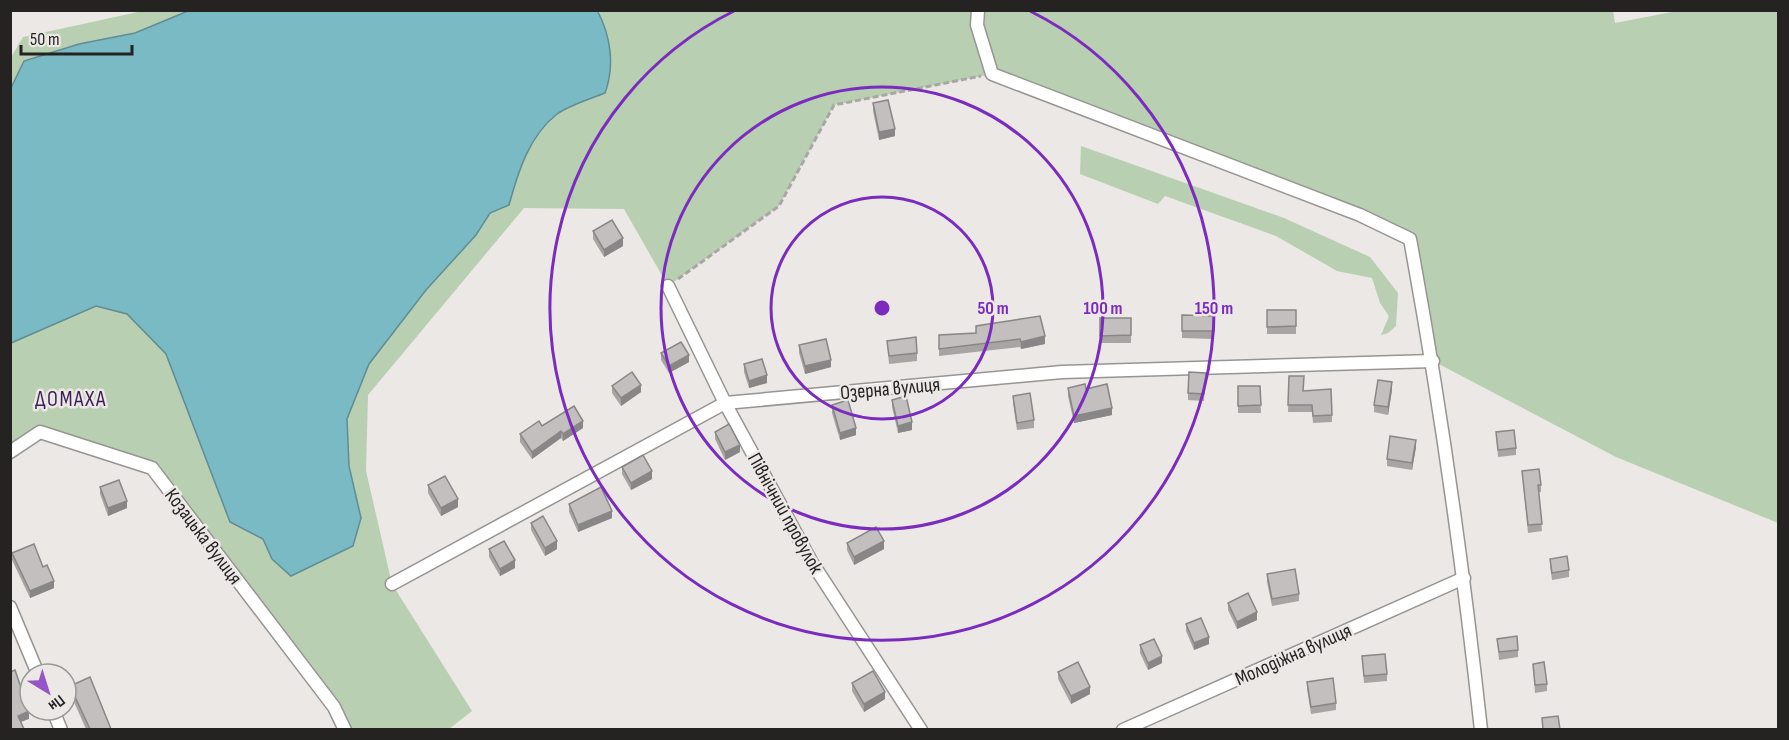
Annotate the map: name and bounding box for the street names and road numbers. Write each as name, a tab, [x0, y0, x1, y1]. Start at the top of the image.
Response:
street label: Озерна вулиця	[839, 373, 941, 405]
street label: Північний провулок	[742, 449, 828, 579]
street label: Козацька вулиця	[159, 484, 247, 589]
street label: Молодіжна вулиця	[1231, 619, 1355, 691]

